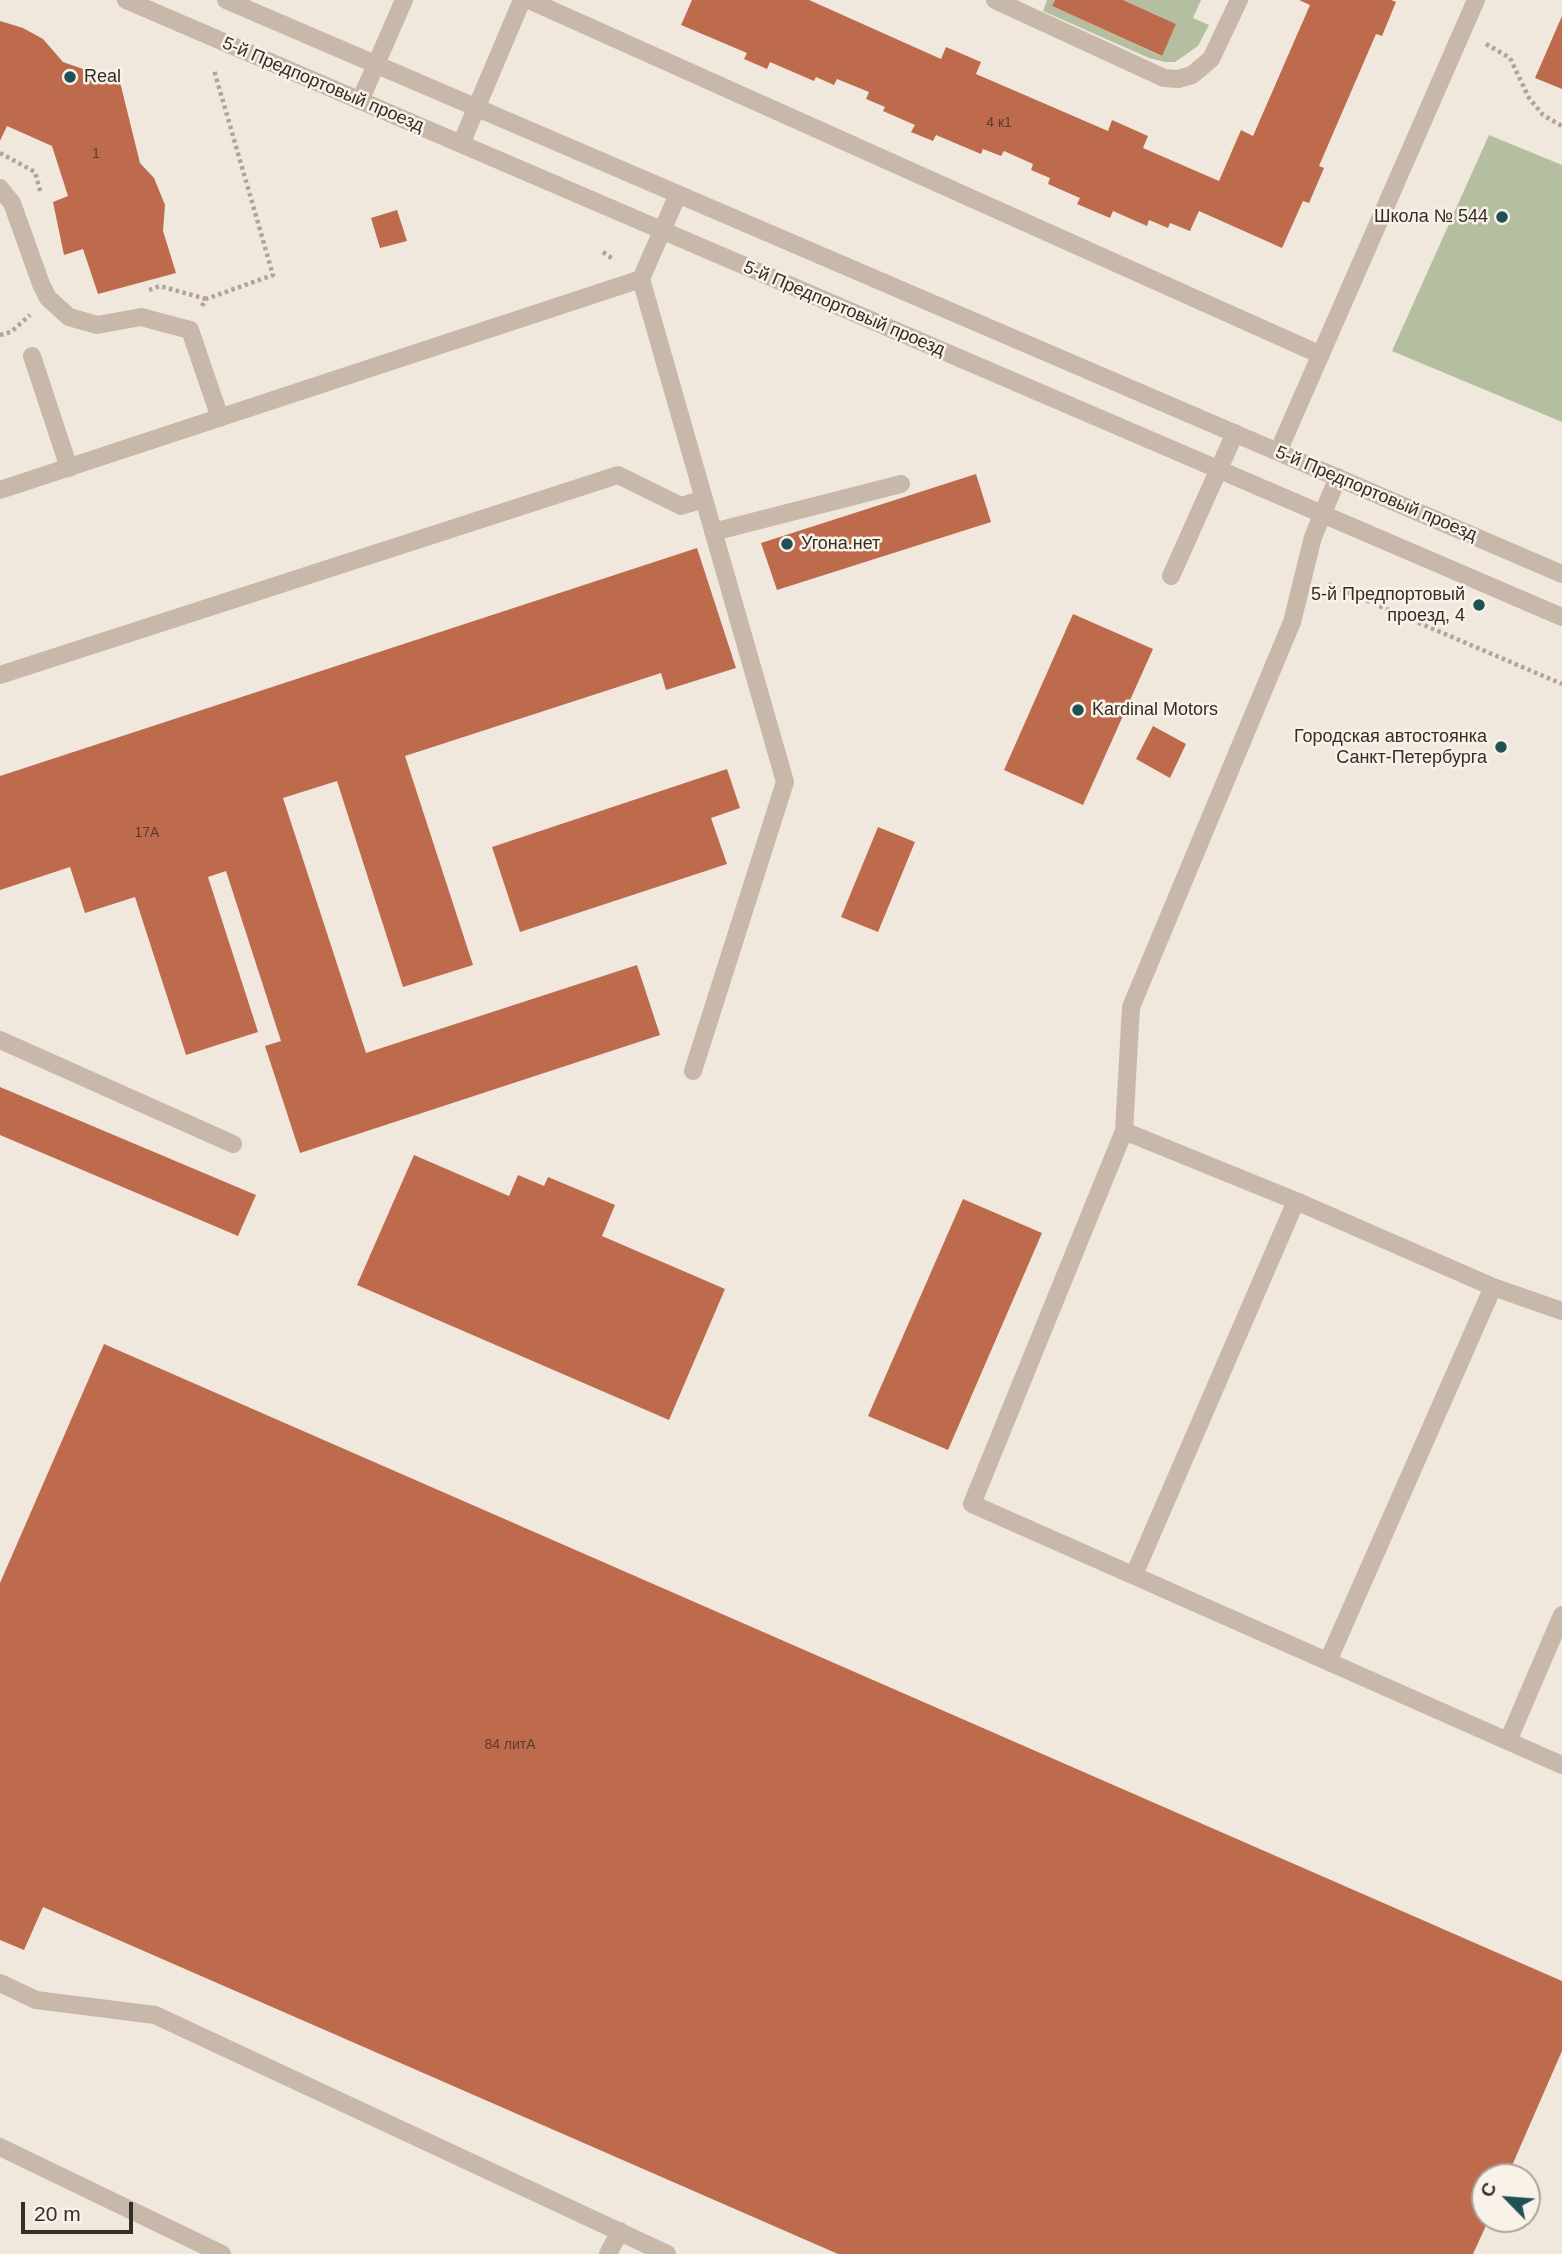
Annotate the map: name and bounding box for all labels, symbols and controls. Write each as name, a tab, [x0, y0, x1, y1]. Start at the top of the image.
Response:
street label: 5-й Предпортовый проезд	[219, 33, 427, 137]
place label: Real	[84, 66, 121, 88]
marker: Real	[62, 69, 78, 85]
house number: 4 к1	[986, 115, 1012, 131]
house number: 1	[92, 146, 100, 162]
place label: Школа № 544	[1374, 206, 1488, 228]
marker: Школа № 544	[1494, 209, 1510, 225]
street label: 5-й Предпортовый проезд	[740, 257, 948, 361]
street label: 5-й Предпортовый проезд	[1272, 442, 1480, 546]
place label: Угона.нет	[801, 533, 880, 555]
marker: Угона.нет	[779, 536, 795, 552]
place label: 5-й Предпортовый проезд, 4	[1311, 584, 1465, 626]
marker: 5-й Предпортовый проезд, 4	[1471, 597, 1487, 613]
place label: Kardinal Motors	[1092, 699, 1218, 721]
marker: Kardinal Motors	[1070, 702, 1086, 718]
place label: Городская автостоянка Санкт-Петербурга	[1294, 726, 1487, 768]
marker: Городская автостоянка Санкт-Петербурга	[1493, 739, 1509, 755]
house number: 17А	[135, 825, 159, 841]
house number: 84 литА	[484, 1737, 536, 1753]
north arrow	[1471, 2163, 1541, 2233]
text: С	[1476, 2179, 1501, 2200]
scale bar	[24, 2188, 136, 2232]
text: 20 m	[34, 2202, 81, 2225]

